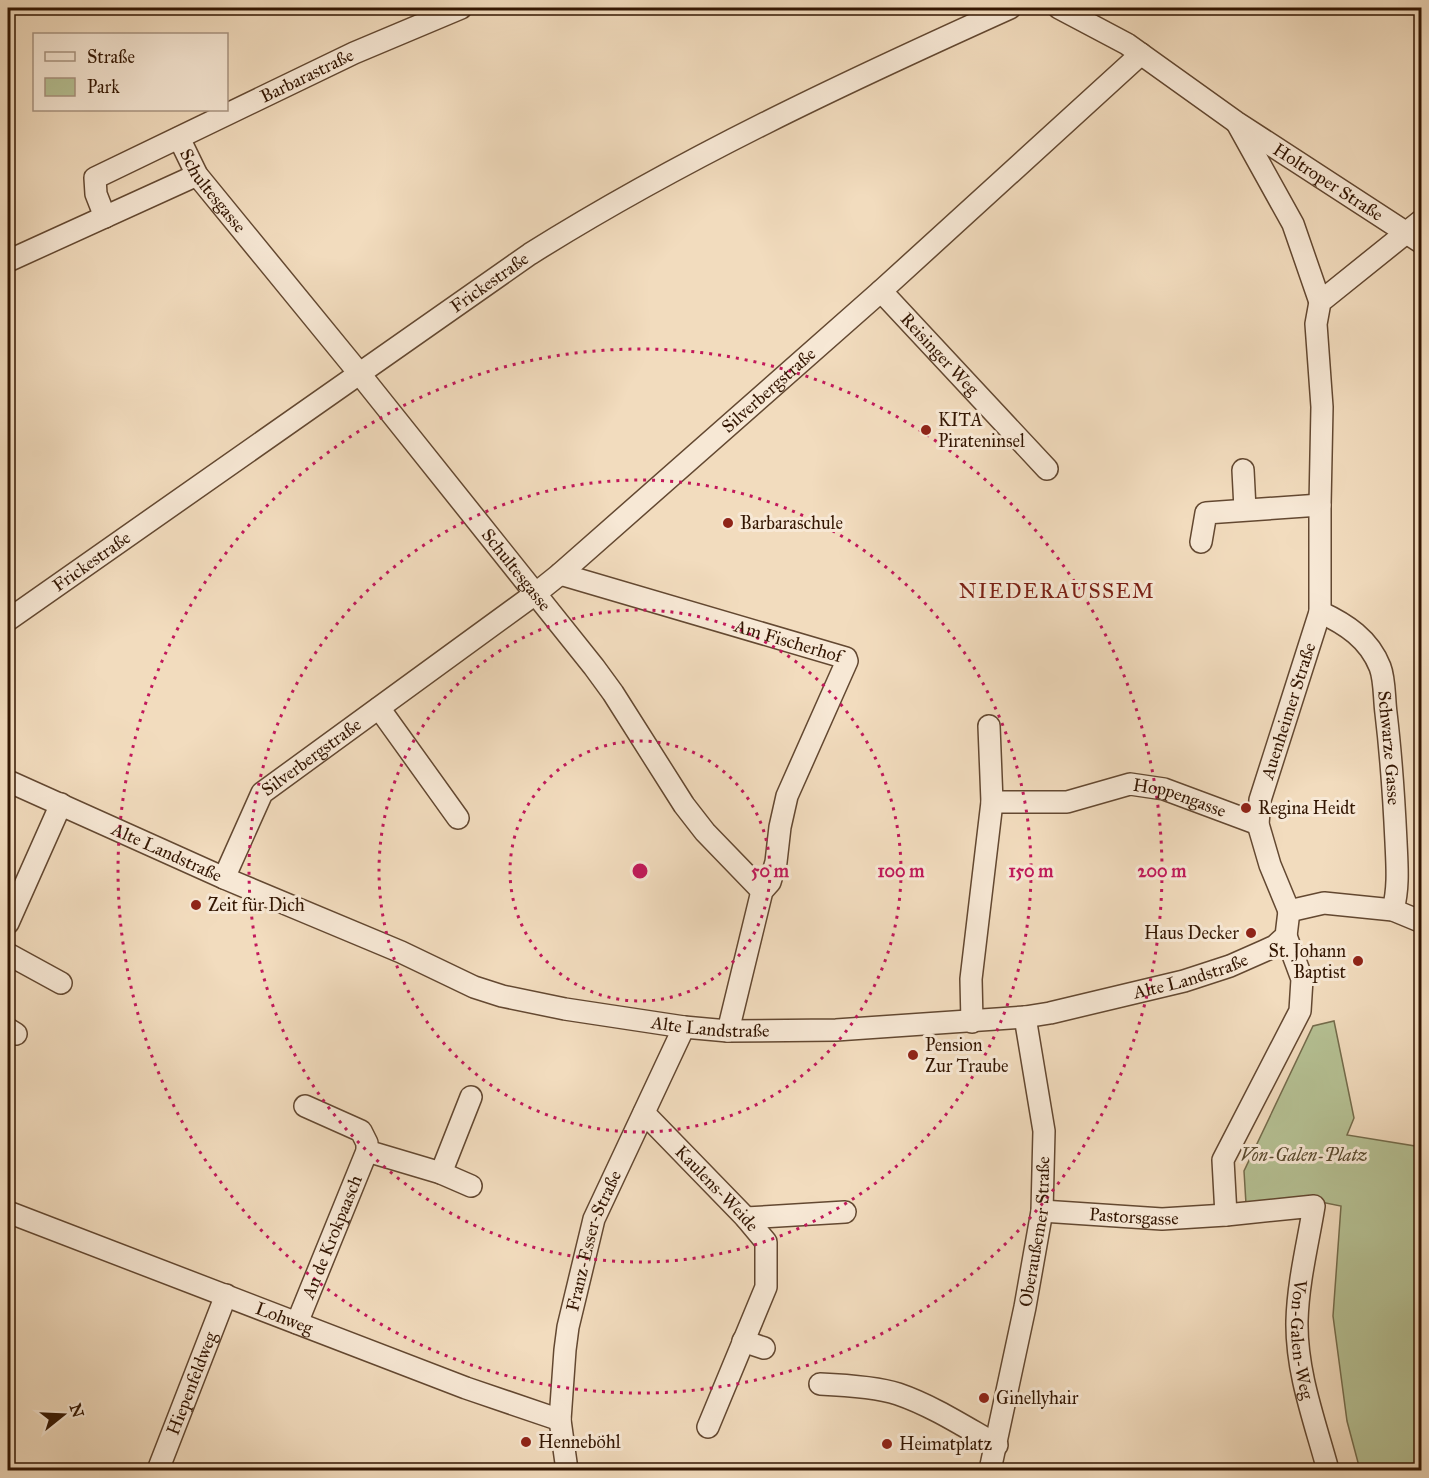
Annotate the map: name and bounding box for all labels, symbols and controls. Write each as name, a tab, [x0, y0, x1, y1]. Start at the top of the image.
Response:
legend	[33, 33, 228, 111]
street label: Barbarastraße	[257, 44, 357, 108]
text: Straße	[87, 46, 135, 68]
text: Park	[87, 76, 120, 98]
street label: Holtroper Straße	[1269, 138, 1387, 226]
street label: Schultesgasse	[175, 145, 251, 237]
street label: Frickestraße	[446, 247, 533, 317]
street label: Reisinger Weg	[896, 308, 984, 401]
street label: Silverbergstraße	[717, 343, 820, 437]
place label: KITA Pirateninsel	[938, 409, 1025, 452]
marker: KITA Pirateninsel	[919, 423, 933, 437]
place label: Barbaraschule	[740, 512, 843, 534]
marker: Barbaraschule	[721, 516, 735, 530]
street label: Schultesgasse	[477, 524, 556, 616]
street label: Frickestraße	[48, 526, 135, 596]
district label: NIEDERAUSSEM	[959, 578, 1155, 604]
street label: Am Fischerhof	[731, 615, 848, 668]
street label: Auenheimer Straße	[1256, 640, 1321, 783]
street label: Schwarze Gasse	[1373, 690, 1405, 806]
street label: Silverbergstraße	[257, 713, 365, 801]
street label: Hoppengasse	[1132, 774, 1229, 822]
place label: Regina Heidt	[1258, 797, 1356, 820]
marker: Regina Heidt	[1239, 801, 1253, 815]
street label: Alte Landstraße	[107, 818, 225, 887]
text: 50 m	[751, 860, 790, 882]
text: 100 m	[878, 860, 925, 882]
text: 150 m	[1009, 860, 1054, 882]
text: 200 m	[1138, 860, 1187, 882]
centre of rings	[630, 861, 650, 881]
place label: Zeit für Dich	[208, 894, 305, 916]
marker: Zeit für Dich	[189, 898, 203, 912]
place label: Haus Decker	[1144, 922, 1239, 944]
marker: Haus Decker	[1244, 926, 1258, 940]
place label: St. Johann Baptist	[1269, 940, 1347, 983]
street label: Alte Landstraße	[1130, 948, 1251, 1004]
marker: St. Johann Baptist	[1351, 954, 1365, 968]
street label: Alte Landstraße	[649, 1011, 770, 1042]
place label: Pension Zur Traube	[925, 1034, 1009, 1077]
marker: Pension Zur Traube	[906, 1048, 920, 1062]
street label: Kaulens-Weide	[670, 1141, 764, 1236]
park label: Von-Galen-Platz	[1241, 1144, 1367, 1166]
street label: Oberaußemer Straße	[1014, 1156, 1054, 1309]
street label: Franz-Esser-Straße	[561, 1167, 626, 1313]
street label: An de Krokpaasch	[297, 1172, 367, 1303]
street label: Pastorsgasse	[1088, 1203, 1179, 1230]
street label: Von-Galen-Weg	[1286, 1277, 1319, 1402]
street label: Lohweg	[252, 1297, 317, 1340]
street label: Hiepenfeldweg	[162, 1328, 223, 1438]
north arrow	[33, 1385, 93, 1445]
place label: Ginellyhair	[996, 1387, 1079, 1409]
marker: Ginellyhair	[977, 1391, 991, 1405]
text: N	[66, 1401, 88, 1420]
place label: Henneböhl	[538, 1431, 621, 1453]
place label: Heimatplatz	[899, 1433, 992, 1455]
marker: Henneböhl	[519, 1435, 533, 1449]
marker: Heimatplatz	[880, 1437, 894, 1451]

